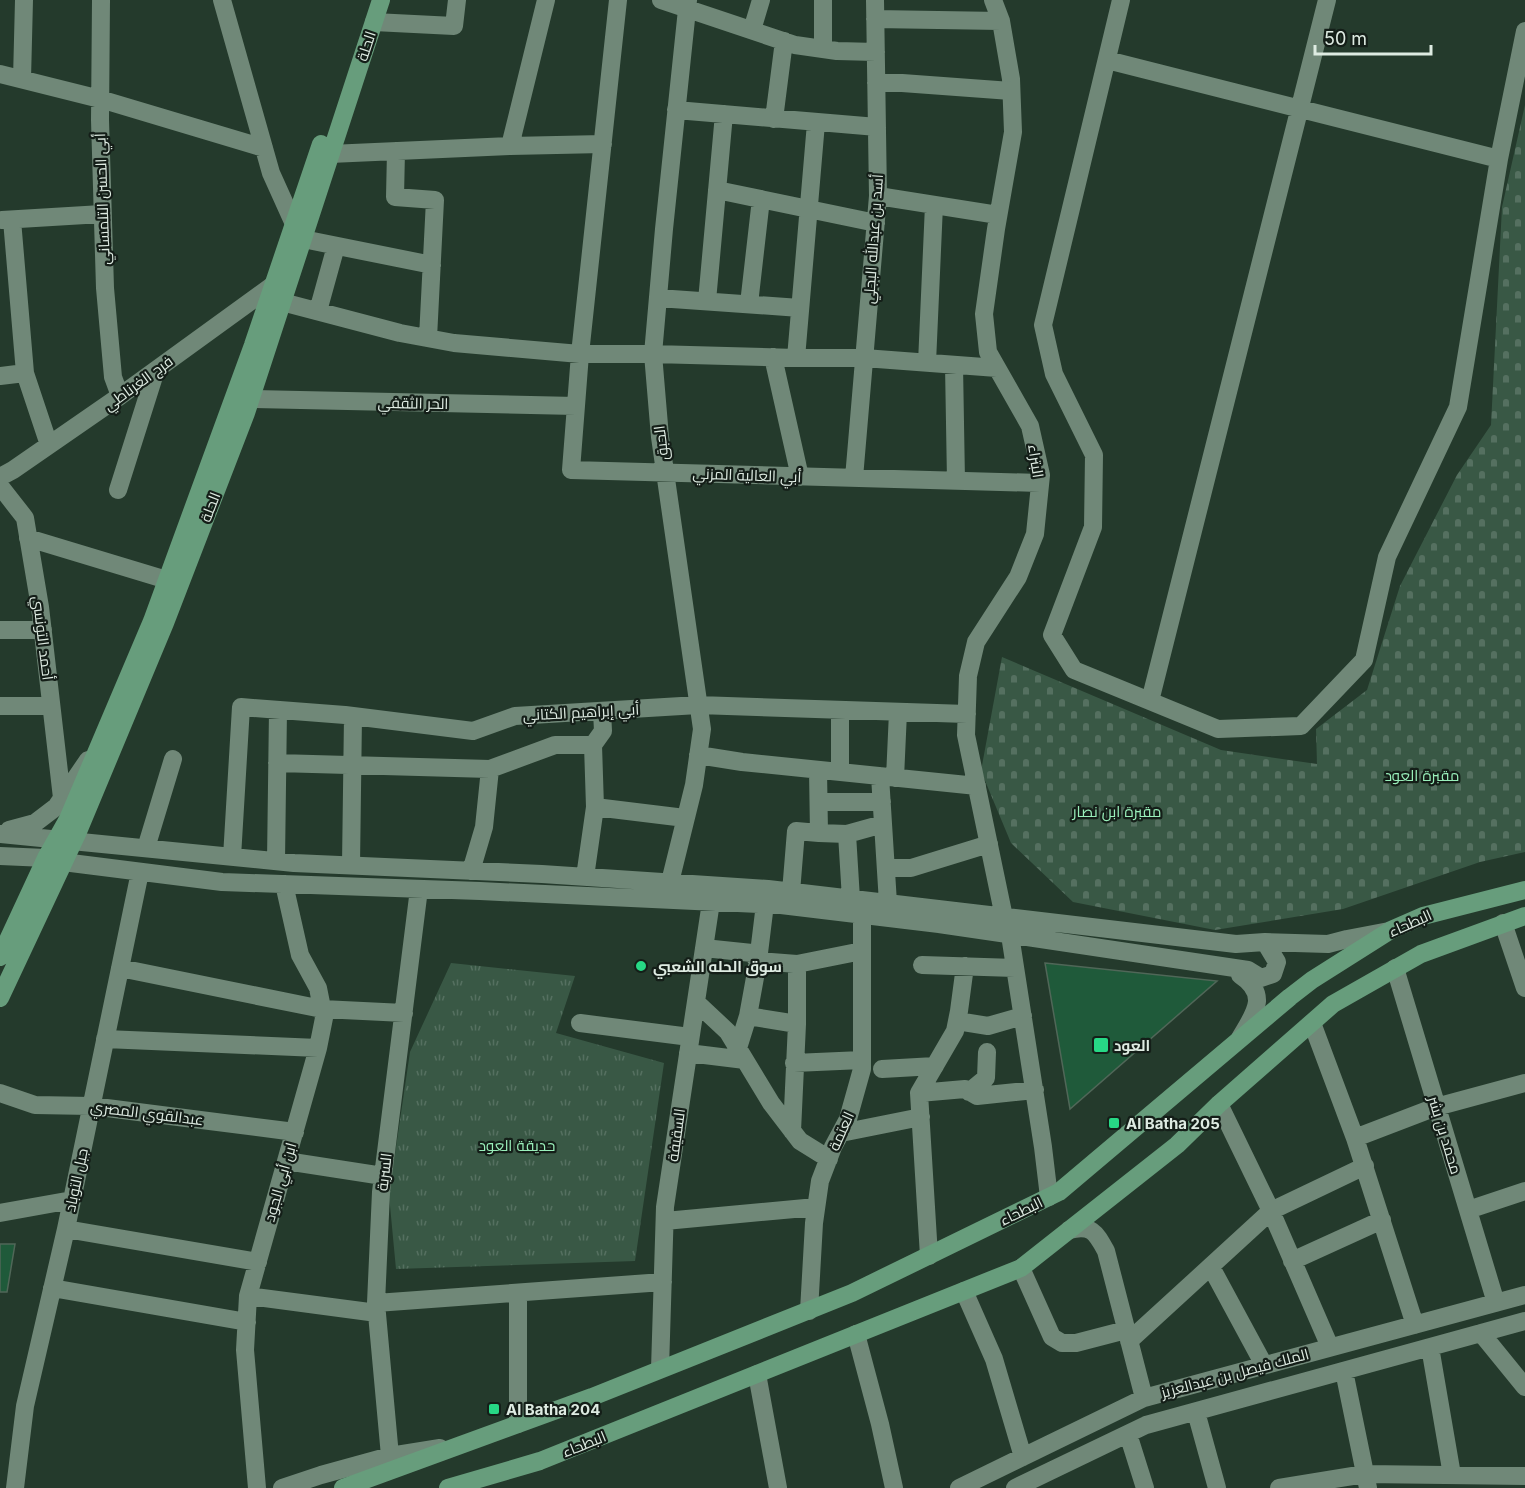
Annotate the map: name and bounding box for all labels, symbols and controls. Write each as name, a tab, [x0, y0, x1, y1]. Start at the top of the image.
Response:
scale bar	[1315, 18, 1430, 56]
text: 50 m	[1324, 28, 1367, 49]
street label: الحلة	[352, 29, 380, 63]
street label: أبي الحسن التلمساني	[90, 133, 117, 265]
street label: أسد بن عبدالله البجلي	[859, 173, 890, 305]
street label: فرج الغرناطي	[99, 351, 178, 417]
street label: الحر الثقفي	[377, 393, 449, 416]
street label: الحبق	[649, 424, 674, 462]
street label: البتراء	[1024, 443, 1048, 479]
street label: أبي العالية المزني	[692, 464, 802, 489]
street label: الحلة	[196, 489, 224, 525]
street label: أحمد التونسي	[25, 595, 58, 682]
street label: أبي إبراهيم الكتاني	[522, 699, 640, 728]
park label: مقبرة العود	[1385, 766, 1459, 785]
park label: مقبرة ابن نصار	[1071, 802, 1162, 822]
street label: البطحاء	[1385, 905, 1435, 941]
place label: سوق الحله الشعبي	[653, 957, 782, 979]
marker: سوق الحله الشعبي	[634, 959, 648, 973]
marker: العود	[1092, 1036, 1110, 1054]
place label: العود	[1114, 1036, 1150, 1055]
street label: محمد بن بشر	[1423, 1093, 1466, 1177]
street label: عبدالقوي المصري	[89, 1097, 205, 1132]
street label: السقيفة	[663, 1107, 689, 1163]
street label: العتمة	[824, 1108, 858, 1154]
place label: Al Batha 205	[1126, 1114, 1220, 1133]
marker: Al Batha 205	[1107, 1116, 1121, 1130]
park label: حديقة العود	[479, 1136, 555, 1155]
street label: ابن أبي الجود	[260, 1140, 303, 1225]
street label: جبل التوباد	[60, 1147, 93, 1214]
street label: السربة	[372, 1152, 396, 1192]
street label: البطحاء	[996, 1193, 1046, 1229]
street label: الملك فيصل بن عبدالعزيز	[1158, 1344, 1311, 1403]
place label: Al Batha 204	[506, 1400, 600, 1419]
marker: Al Batha 204	[487, 1402, 501, 1416]
street label: البطحاء	[559, 1427, 609, 1461]

